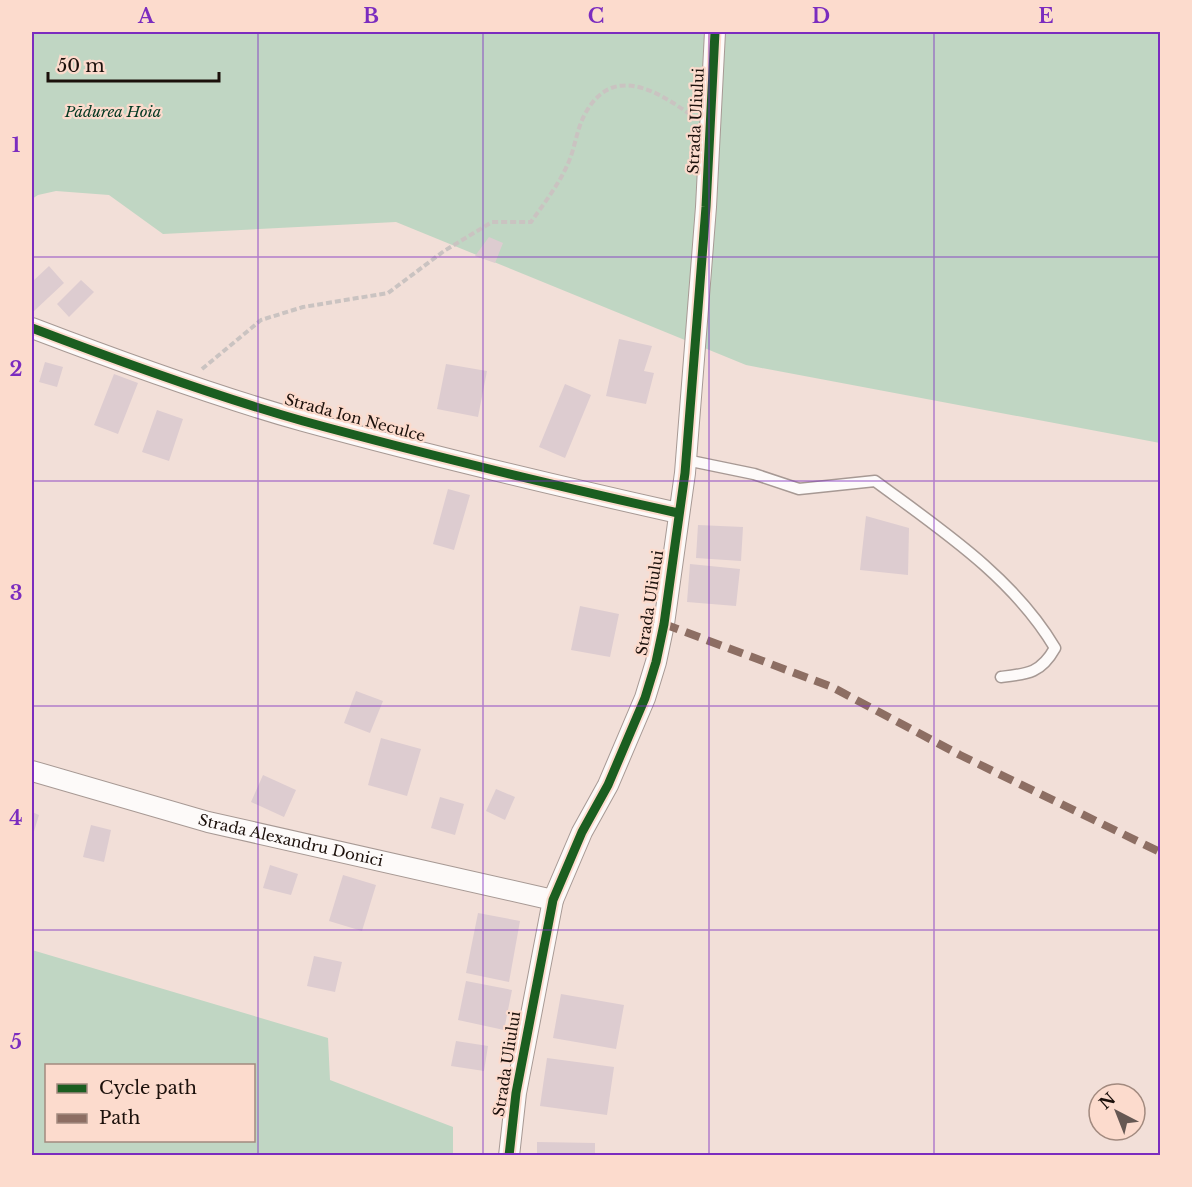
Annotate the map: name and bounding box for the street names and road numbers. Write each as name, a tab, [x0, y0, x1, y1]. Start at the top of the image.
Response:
street label: Strada Uliului	[683, 67, 708, 175]
street label: Strada Ion Neculce	[283, 390, 428, 445]
street label: Strada Uliului	[632, 549, 667, 657]
street label: Strada Alexandru Donici	[196, 810, 385, 870]
street label: Strada Uliului	[489, 1010, 524, 1118]

